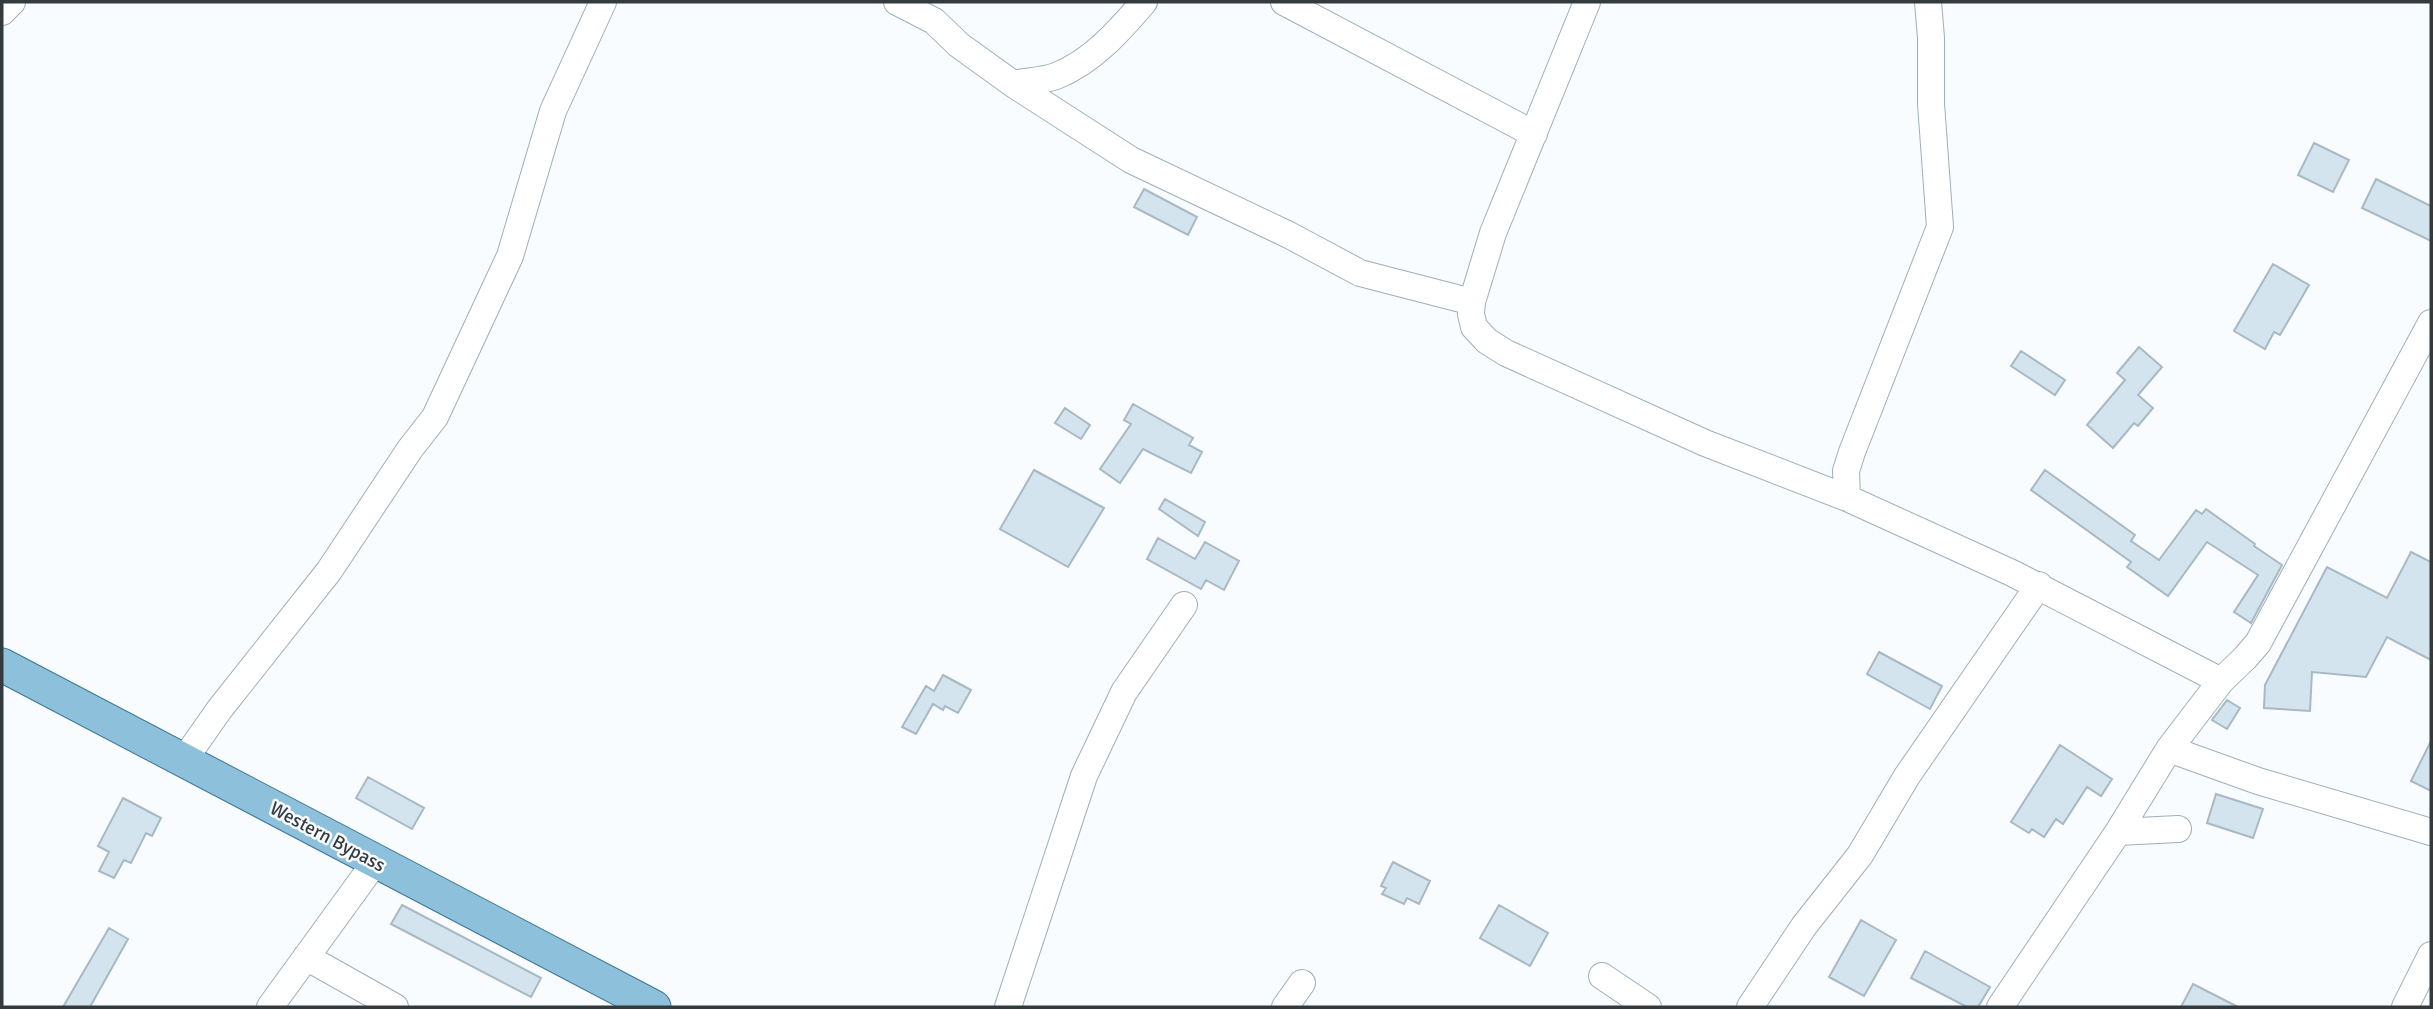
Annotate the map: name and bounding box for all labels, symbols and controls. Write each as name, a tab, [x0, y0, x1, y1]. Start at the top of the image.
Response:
street label: Western Bypass	[266, 796, 389, 877]

